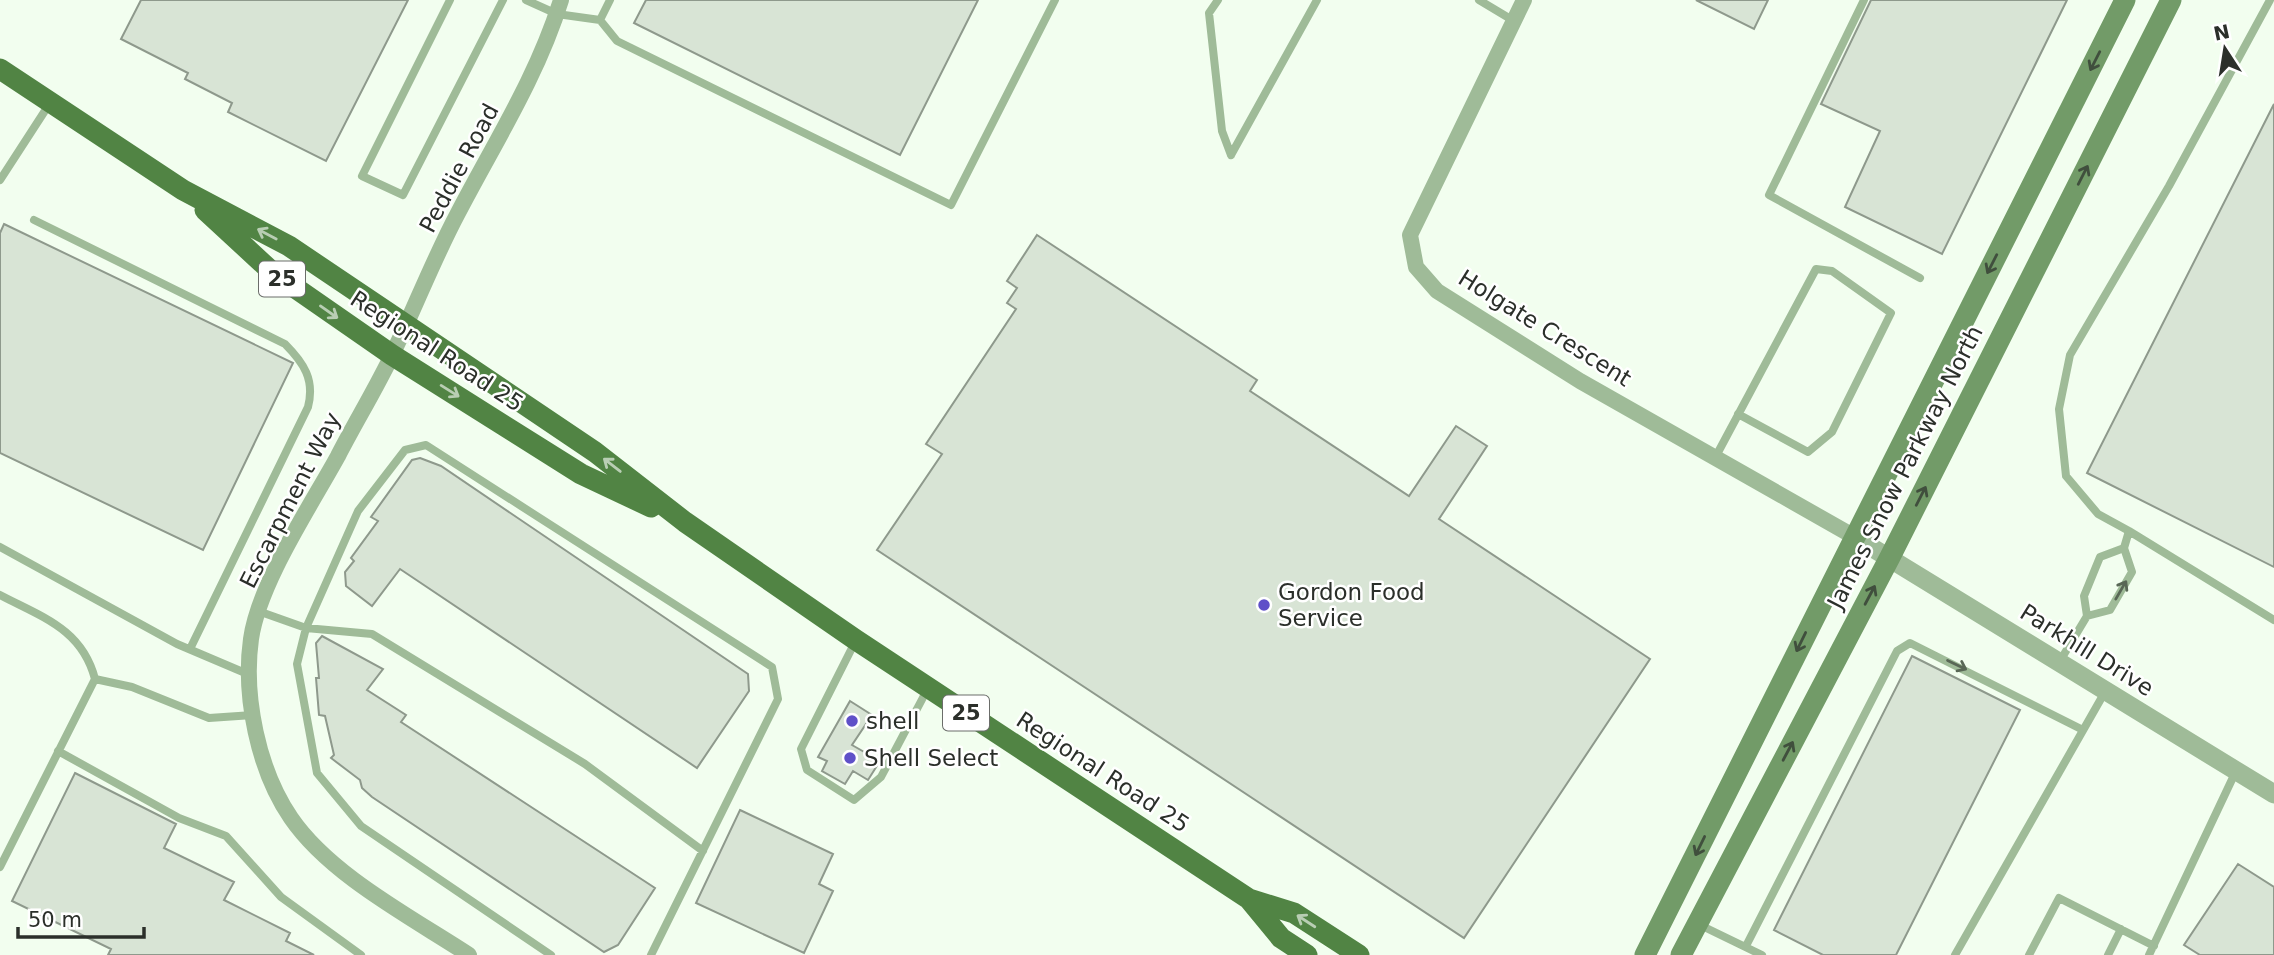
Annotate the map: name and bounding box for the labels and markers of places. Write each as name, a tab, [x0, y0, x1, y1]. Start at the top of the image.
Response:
place label: Gordon Food Service	[1278, 579, 1425, 631]
marker: Gordon Food Service	[1256, 597, 1272, 613]
place label: shell	[866, 708, 920, 734]
marker: shell	[844, 713, 860, 729]
place label: Shell Select	[864, 745, 998, 771]
marker: Shell Select	[842, 750, 858, 766]

